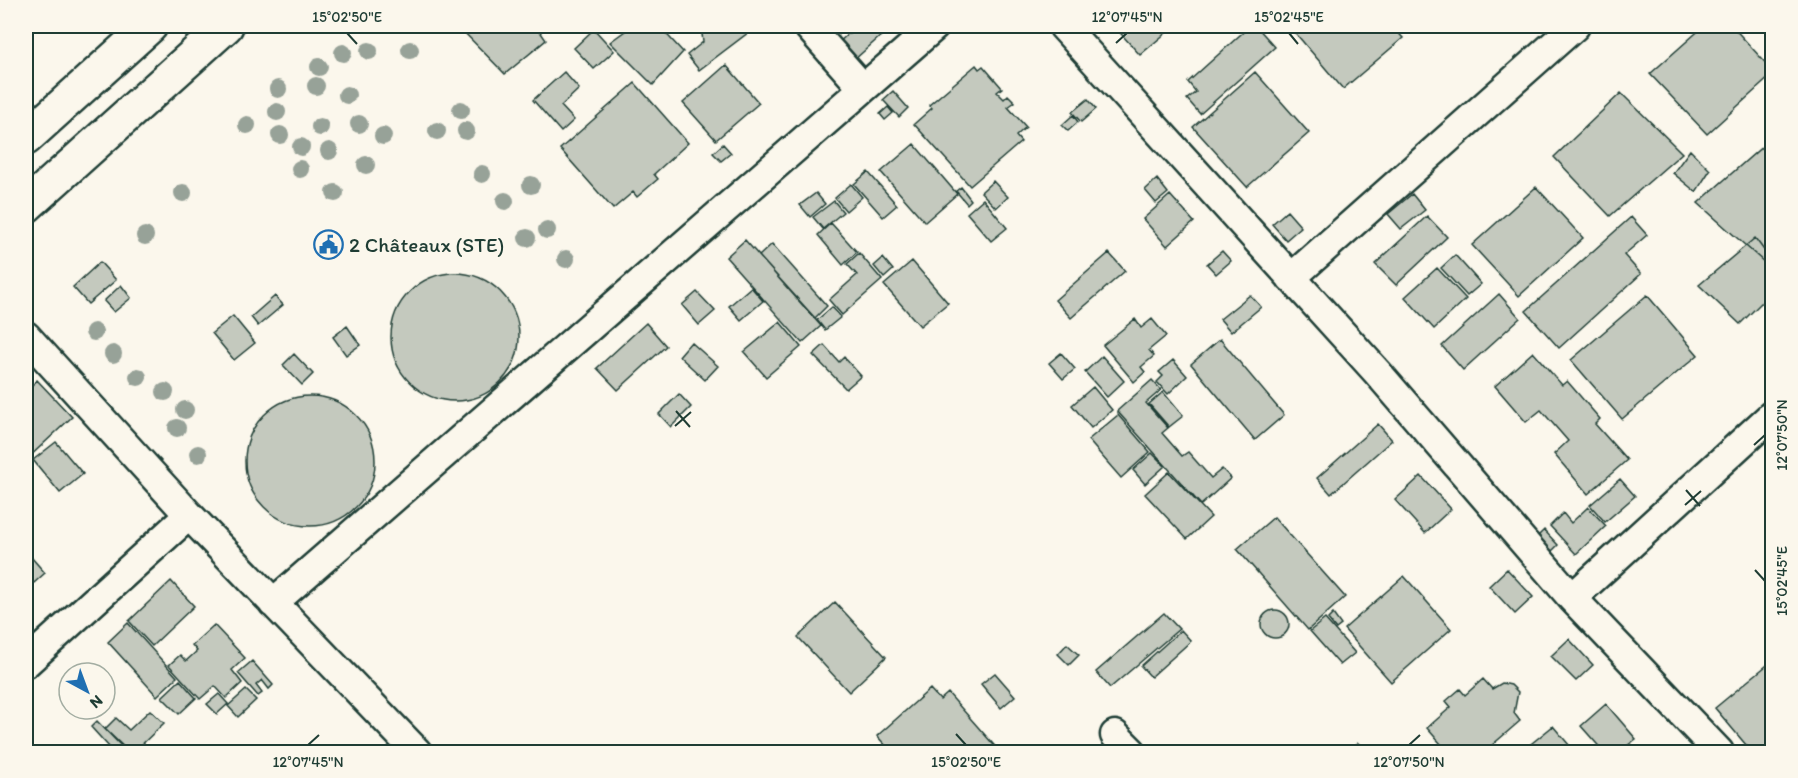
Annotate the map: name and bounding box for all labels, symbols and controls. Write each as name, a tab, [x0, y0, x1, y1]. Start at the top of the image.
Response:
text: 15°02'50"E	[312, 8, 382, 26]
text: 12°07'45"N	[1091, 8, 1163, 26]
text: 15°02'45"E	[1254, 8, 1324, 26]
public building icon: 2 Châteaux (STE)	[312, 228, 344, 260]
place label: 2 Châteaux (STE)	[349, 232, 504, 257]
text: 12°07'50"N	[1773, 399, 1791, 471]
text: 15°02'45"E	[1773, 546, 1791, 616]
north arrow	[57, 661, 117, 721]
text: N	[86, 691, 107, 713]
text: 12°07'45"N	[272, 753, 344, 771]
text: 15°02'50"E	[931, 753, 1001, 771]
text: 12°07'50"N	[1373, 753, 1445, 771]

